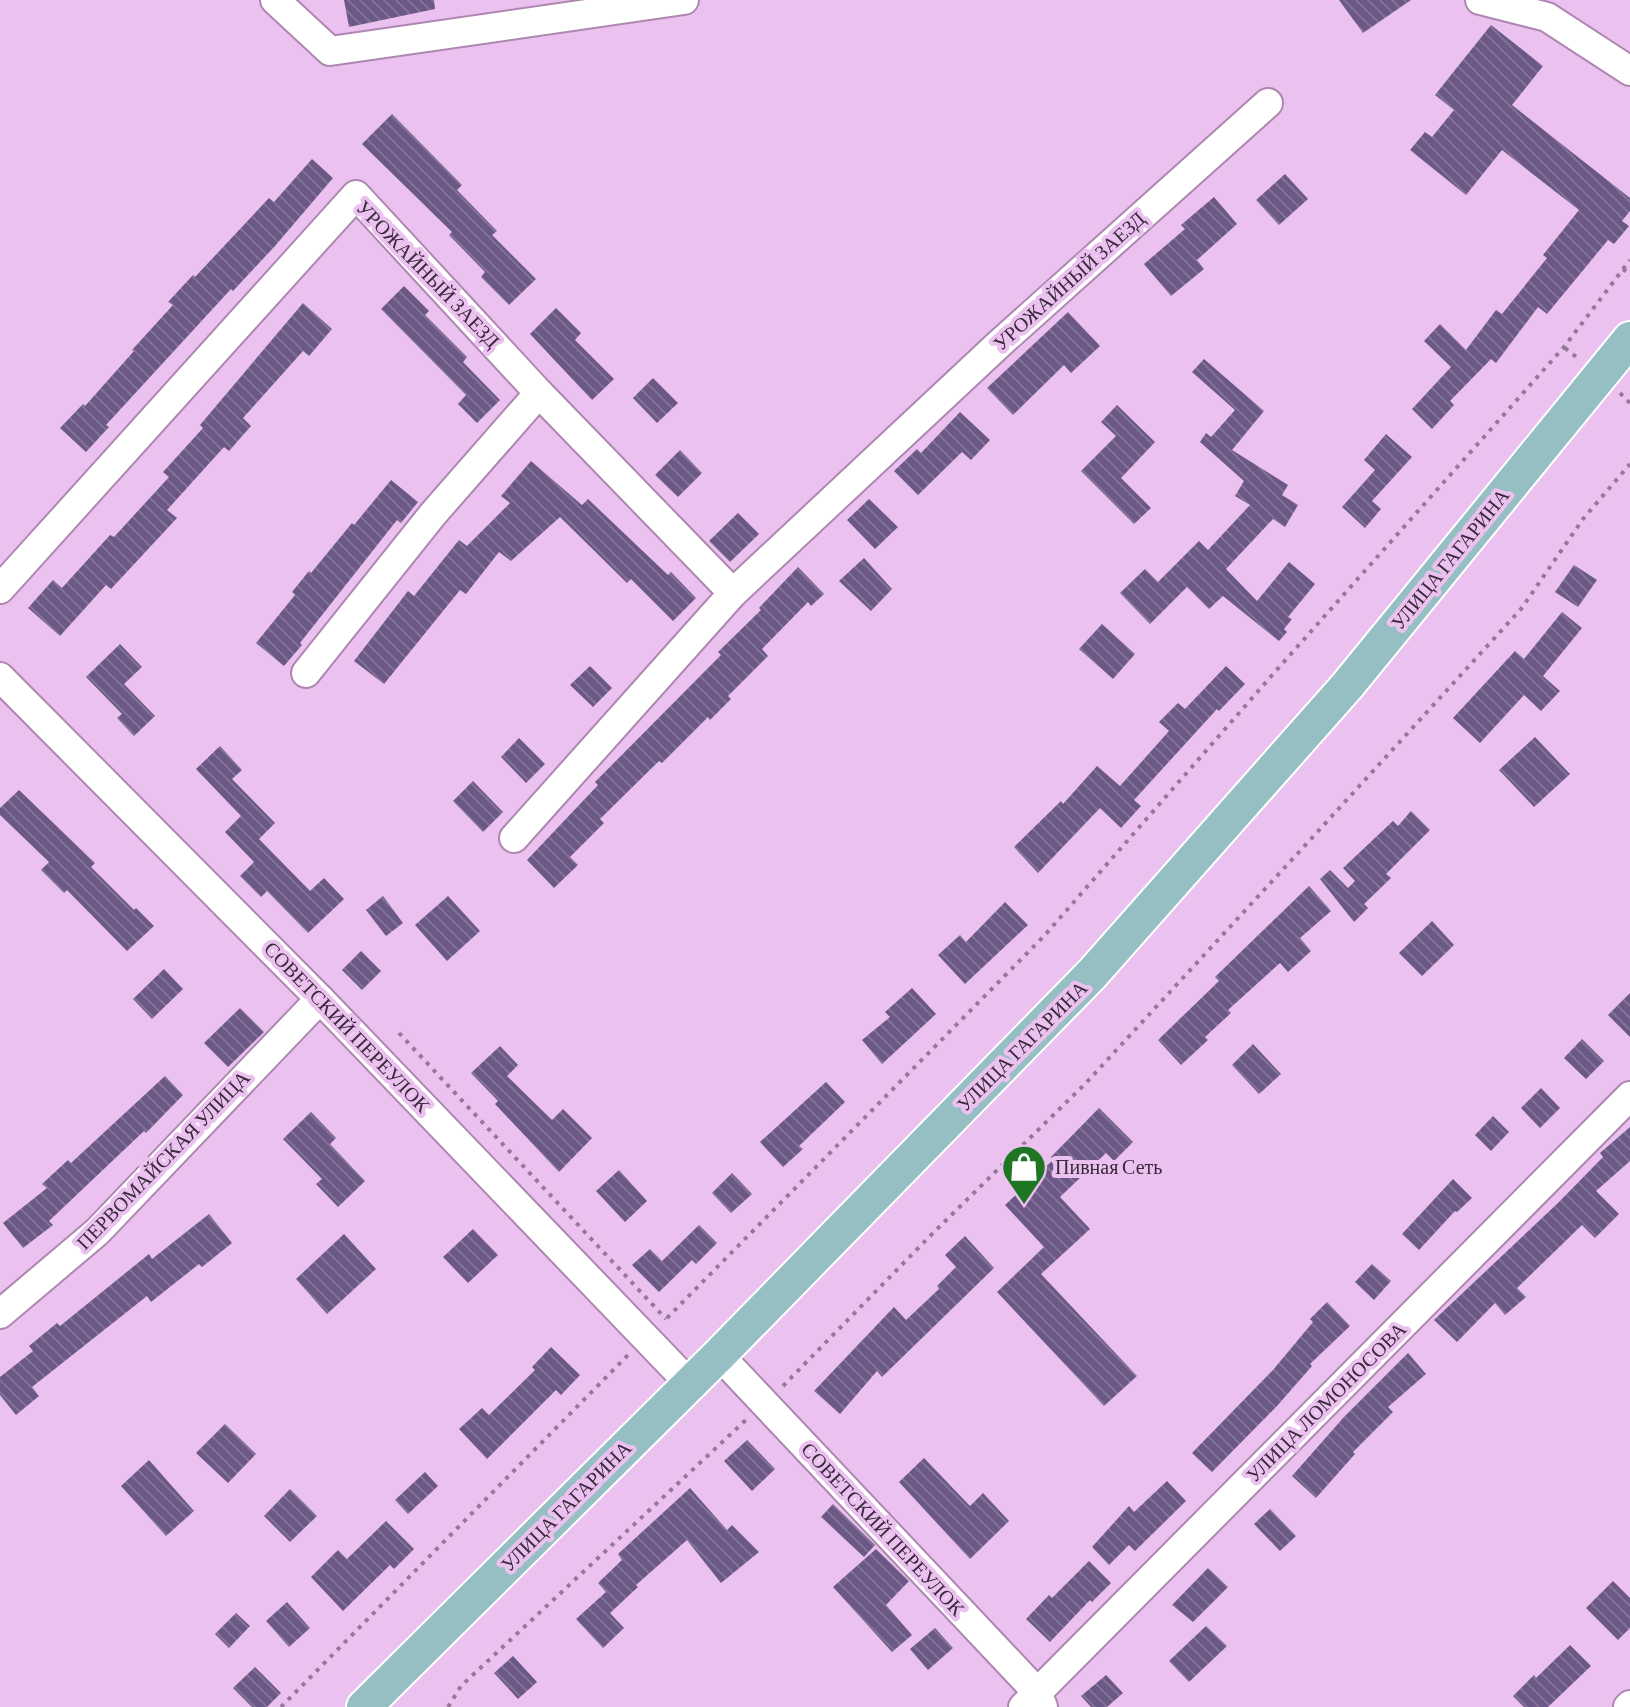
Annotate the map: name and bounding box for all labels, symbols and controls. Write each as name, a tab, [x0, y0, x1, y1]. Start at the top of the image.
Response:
street label: УРОЖАЙНЫЙ ЗАЕЗД	[351, 196, 504, 353]
street label: УРОЖАЙНЫЙ ЗАЕЗД	[989, 207, 1150, 355]
street label: УЛИЦА ГАГАРИНА	[1386, 484, 1515, 634]
street label: СОВЕТСКИЙ ПЕРЕУЛОК	[260, 937, 435, 1117]
street label: УЛИЦА ГАГАРИНА	[952, 976, 1093, 1116]
street label: ПЕРВОМАЙСКАЯ УЛИЦА	[72, 1066, 255, 1254]
shop icon: Пивная Сеть	[1000, 1143, 1048, 1206]
place label: Пивная Сеть	[1055, 1156, 1162, 1178]
street label: УЛИЦА ЛОМОНОСОВА	[1242, 1317, 1411, 1487]
street label: УЛИЦА ГАГАРИНА	[496, 1436, 637, 1576]
street label: СОВЕТСКИЙ ПЕРЕУЛОК	[797, 1438, 969, 1620]

